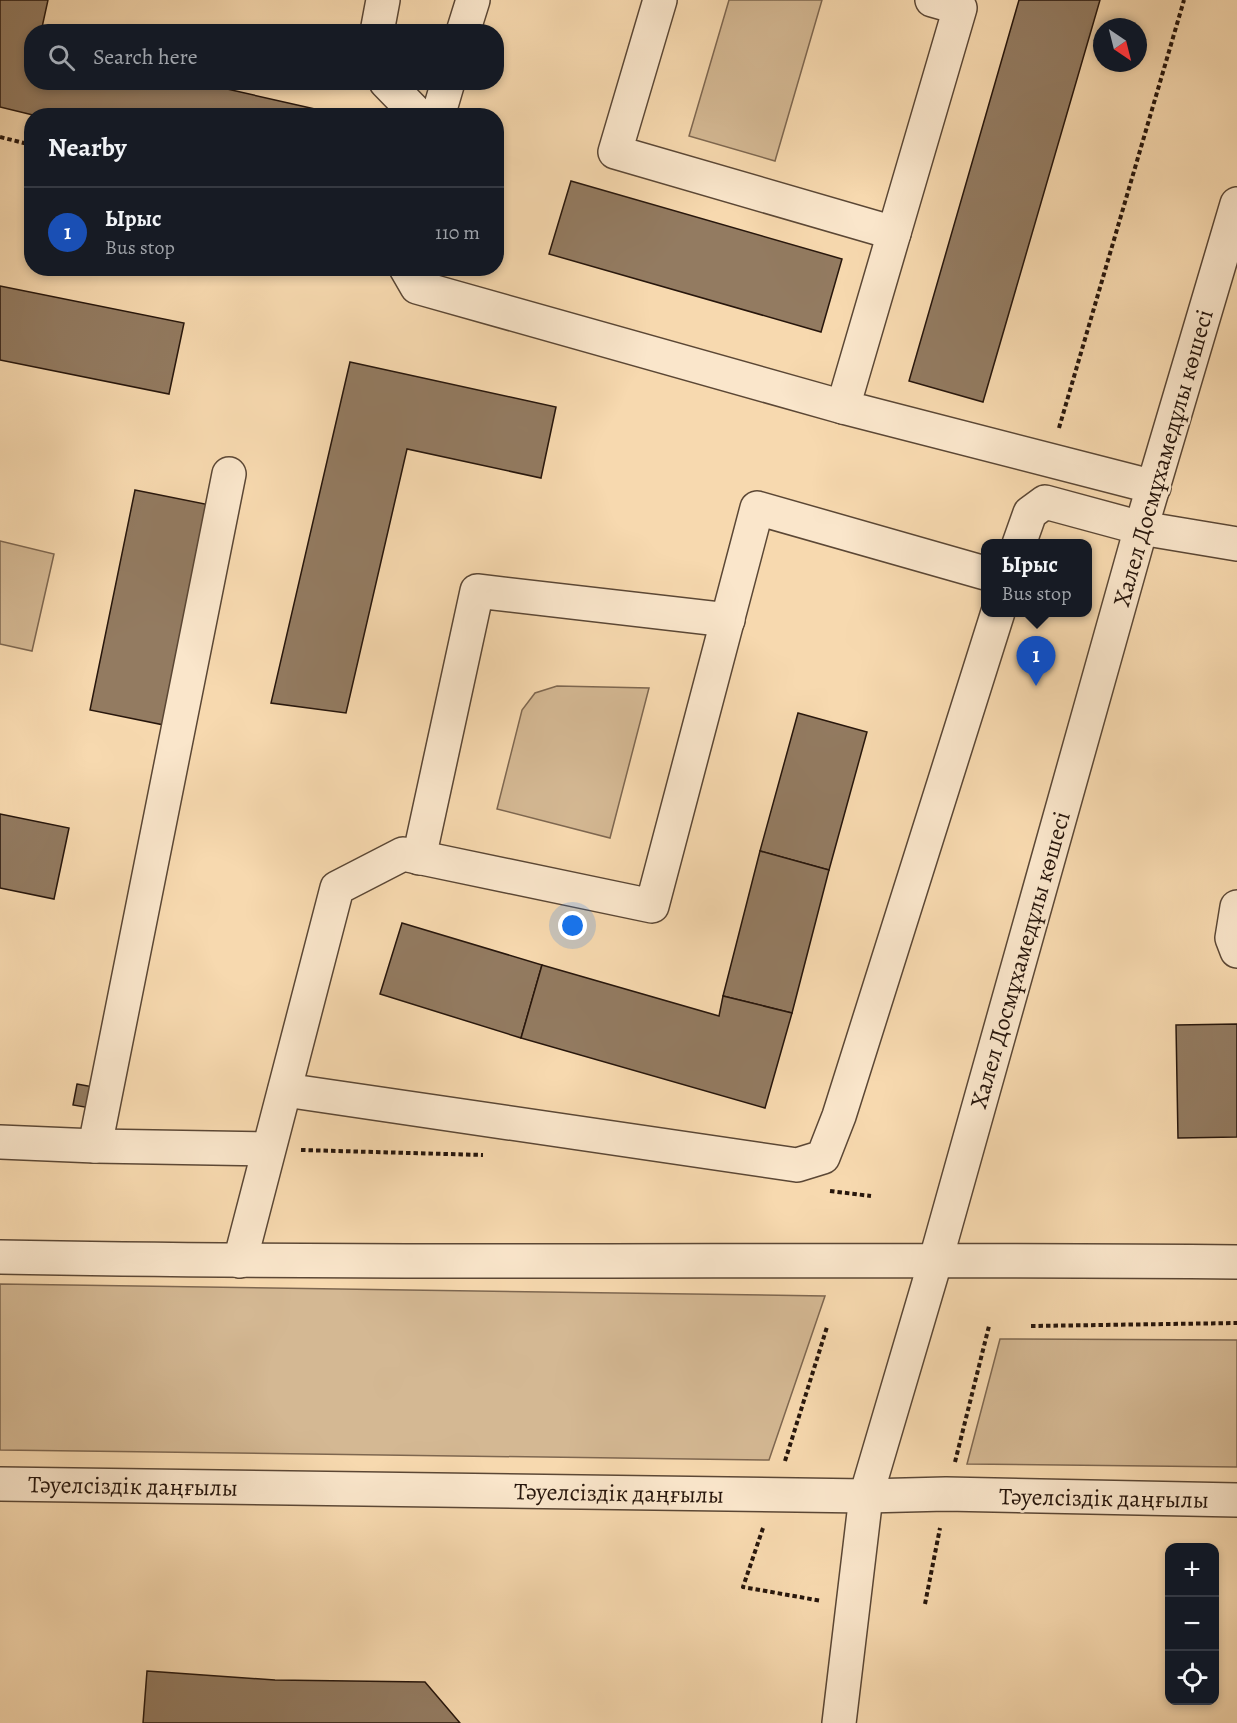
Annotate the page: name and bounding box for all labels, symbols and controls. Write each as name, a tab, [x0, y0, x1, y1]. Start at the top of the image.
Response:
north arrow	[1093, 18, 1147, 72]
search box	[24, 24, 504, 90]
icon: search	[45, 41, 78, 74]
text: Search here	[93, 42, 198, 72]
text: Nearby	[48, 130, 127, 165]
text: Ырыс	[105, 204, 162, 234]
text: 1	[64, 219, 71, 246]
text: 110 m	[435, 219, 480, 246]
text: Bus stop	[105, 234, 175, 261]
street label: Халел Досмұхамедұлы көшесі	[1105, 306, 1221, 610]
popup	[981, 539, 1092, 617]
text: Ырыс	[1002, 550, 1058, 580]
text: Bus stop	[1002, 580, 1071, 607]
pin: 1	[1016, 636, 1056, 686]
street label: Халел Досмұхамедұлы көшесі	[962, 808, 1078, 1112]
your location	[558, 911, 587, 940]
street label: Тәуелсіздік даңғылы	[28, 1468, 238, 1504]
street label: Тәуелсіздік даңғылы	[514, 1475, 724, 1511]
street label: Тәуелсіздік даңғылы	[999, 1480, 1209, 1516]
map controls	[1165, 1543, 1219, 1705]
button: +	[1165, 1543, 1219, 1597]
button: −	[1165, 1597, 1219, 1651]
button: locate	[1165, 1651, 1219, 1705]

